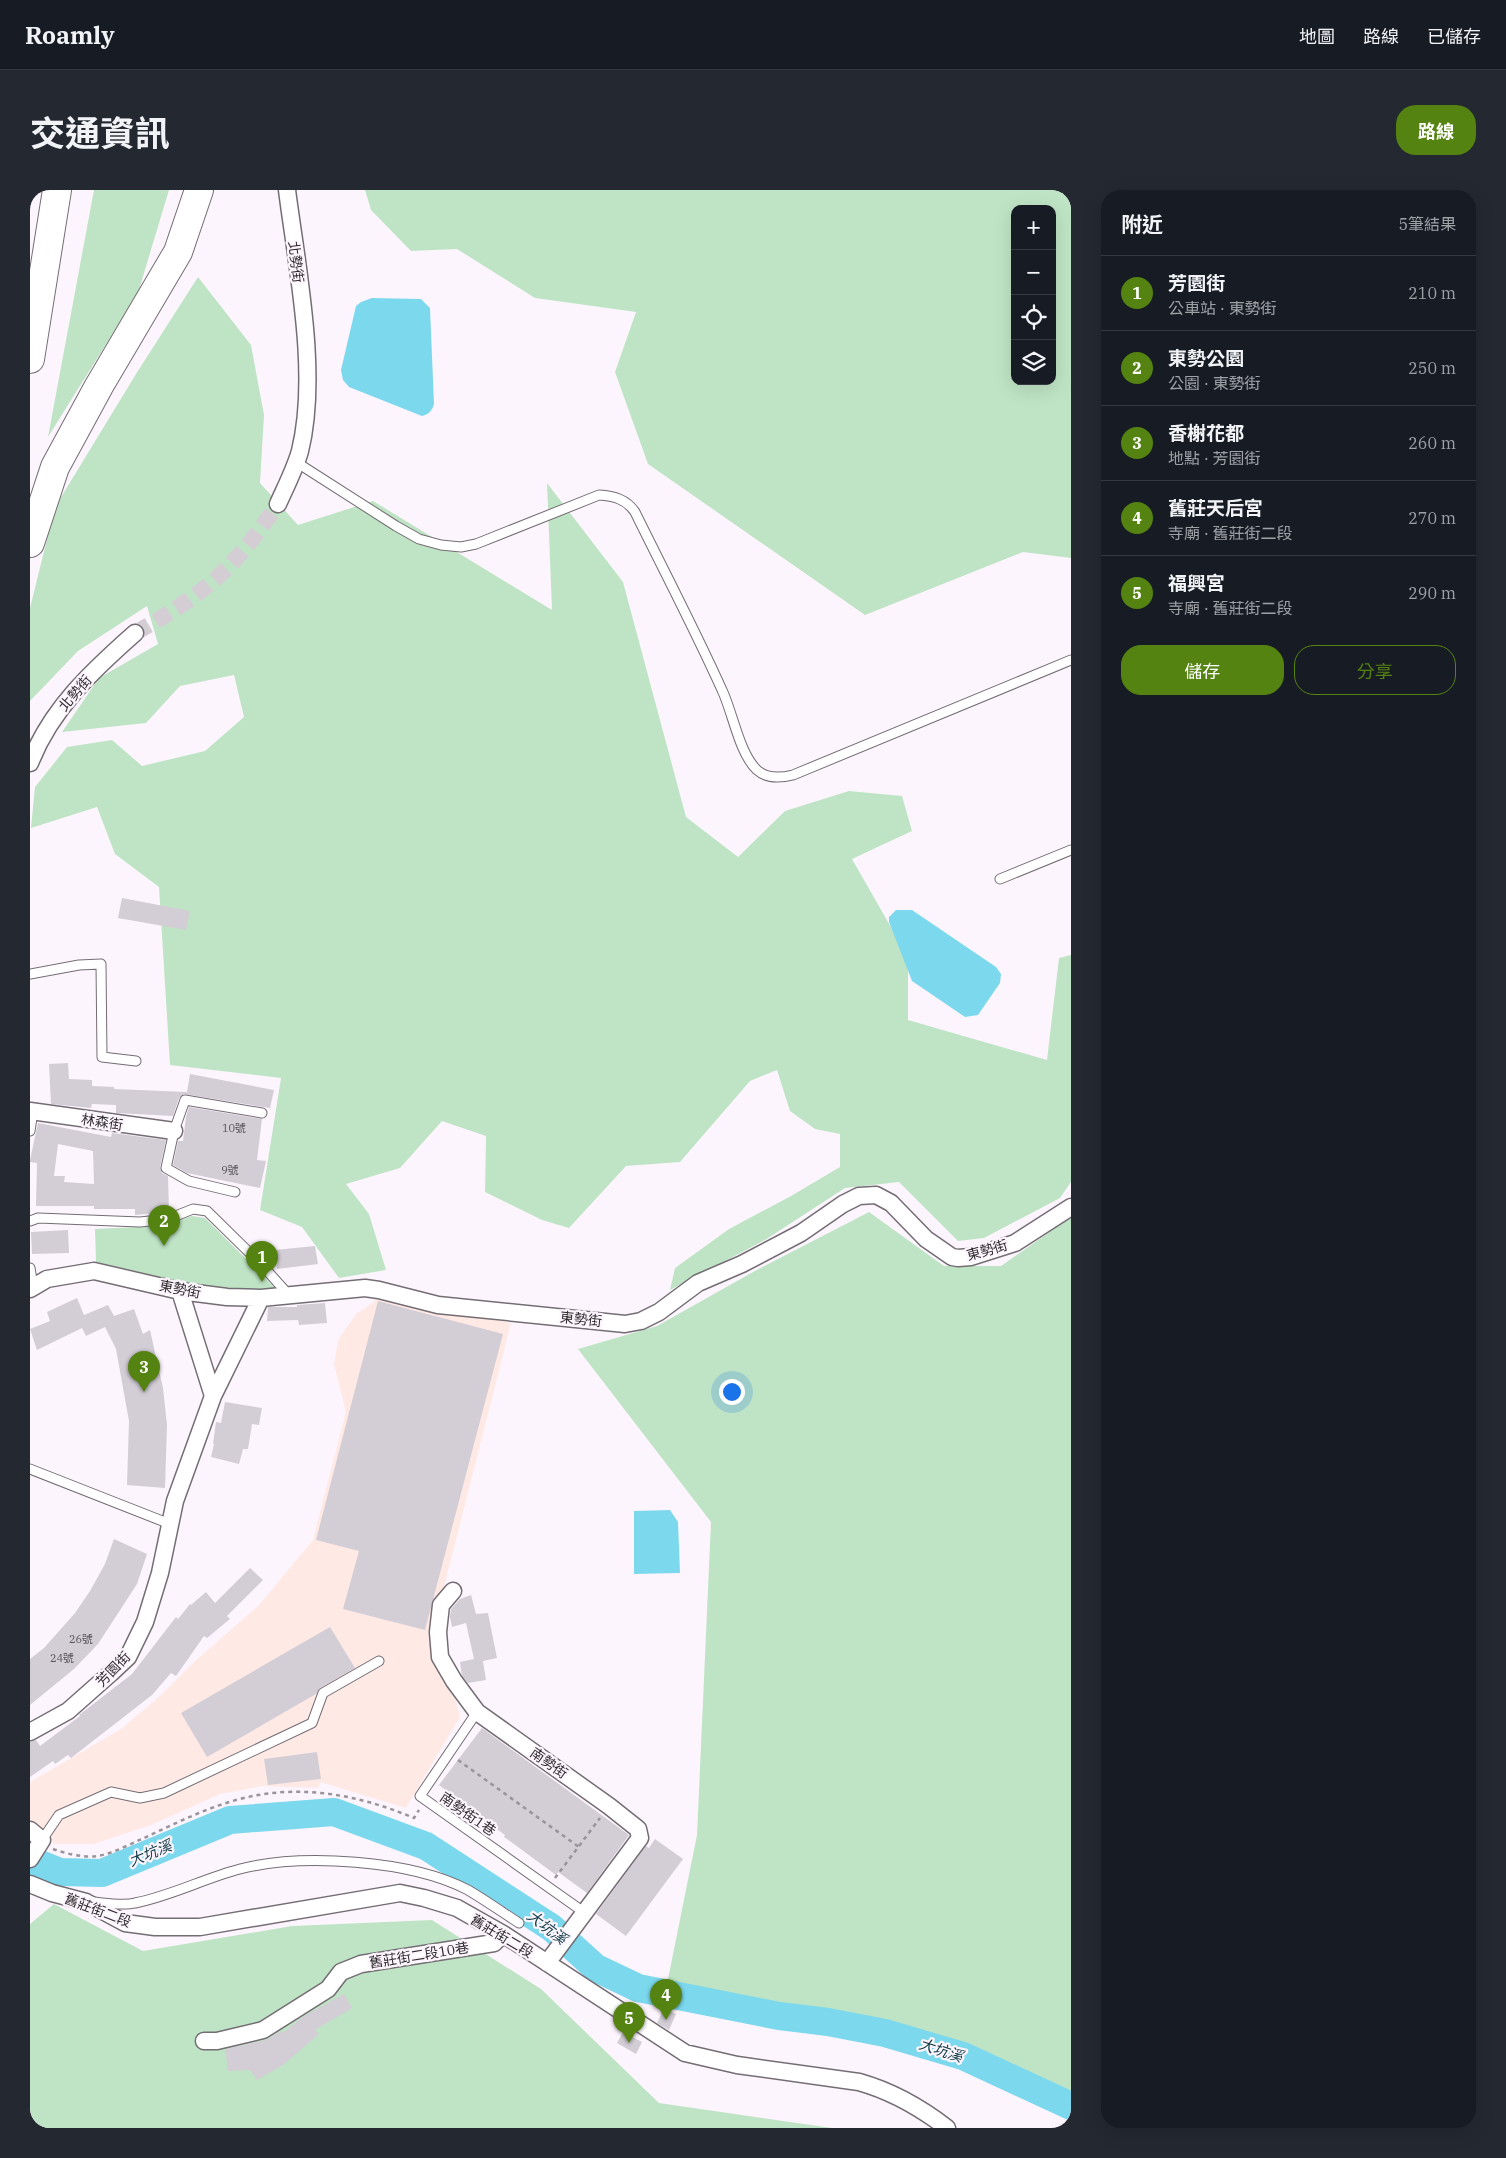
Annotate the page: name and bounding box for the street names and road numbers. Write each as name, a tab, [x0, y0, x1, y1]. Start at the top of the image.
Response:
street label: 北勢街	[285, 240, 307, 284]
street label: 北勢街	[54, 671, 96, 715]
street label: 林森街	[80, 1110, 124, 1134]
street label: 東勢街	[964, 1236, 1010, 1264]
street label: 東勢街	[158, 1276, 202, 1302]
street label: 東勢街	[559, 1308, 603, 1330]
street label: 芳園街	[92, 1648, 134, 1690]
street label: 南勢街	[527, 1744, 571, 1782]
street label: 南勢街1巷	[436, 1788, 500, 1840]
street label: 舊莊街二段	[62, 1889, 134, 1931]
street label: 舊莊街二段	[467, 1910, 537, 1962]
street label: 舊莊街二段10巷	[368, 1938, 470, 1972]

